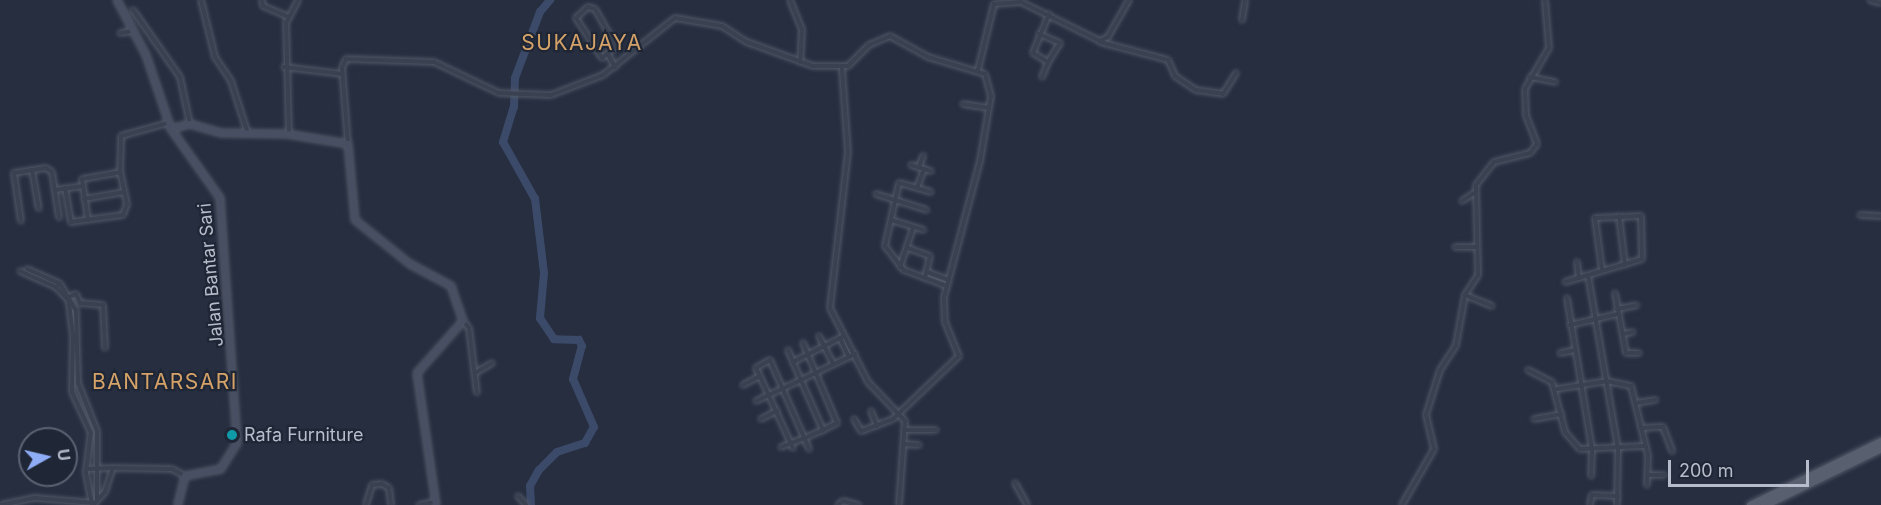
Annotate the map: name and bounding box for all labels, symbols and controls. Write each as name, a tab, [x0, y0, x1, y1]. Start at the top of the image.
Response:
district label: SUKAJAYA	[521, 30, 643, 56]
street label: Jalan Bantar Sari	[194, 202, 228, 348]
district label: BANTARSARI	[92, 369, 238, 395]
place label: Rafa Furniture	[244, 424, 363, 446]
north arrow	[18, 427, 78, 487]
marker: Rafa Furniture	[225, 428, 239, 442]
text: U	[53, 448, 75, 462]
scale bar	[1671, 448, 1812, 486]
text: 200 m	[1679, 460, 1734, 481]

